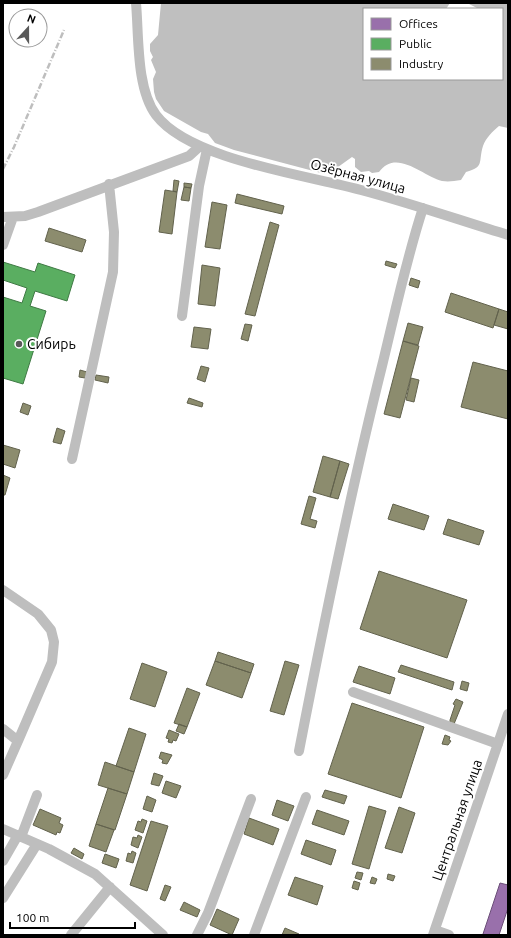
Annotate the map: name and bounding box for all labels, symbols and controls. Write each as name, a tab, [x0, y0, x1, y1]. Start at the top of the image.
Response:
north arrow	[8, 8, 48, 48]
legend	[363, 8, 503, 80]
text: N	[26, 12, 38, 26]
text: Offices	[399, 17, 438, 30]
text: Public	[399, 37, 432, 50]
text: Industry	[399, 57, 444, 70]
street label: Озёрная улица	[309, 156, 407, 196]
place label: Сибирь	[27, 336, 76, 352]
marker: Сибирь	[14, 339, 24, 349]
street label: Центральная улица	[429, 757, 485, 883]
scale bar	[10, 904, 135, 930]
text: 100 m	[16, 911, 49, 924]

